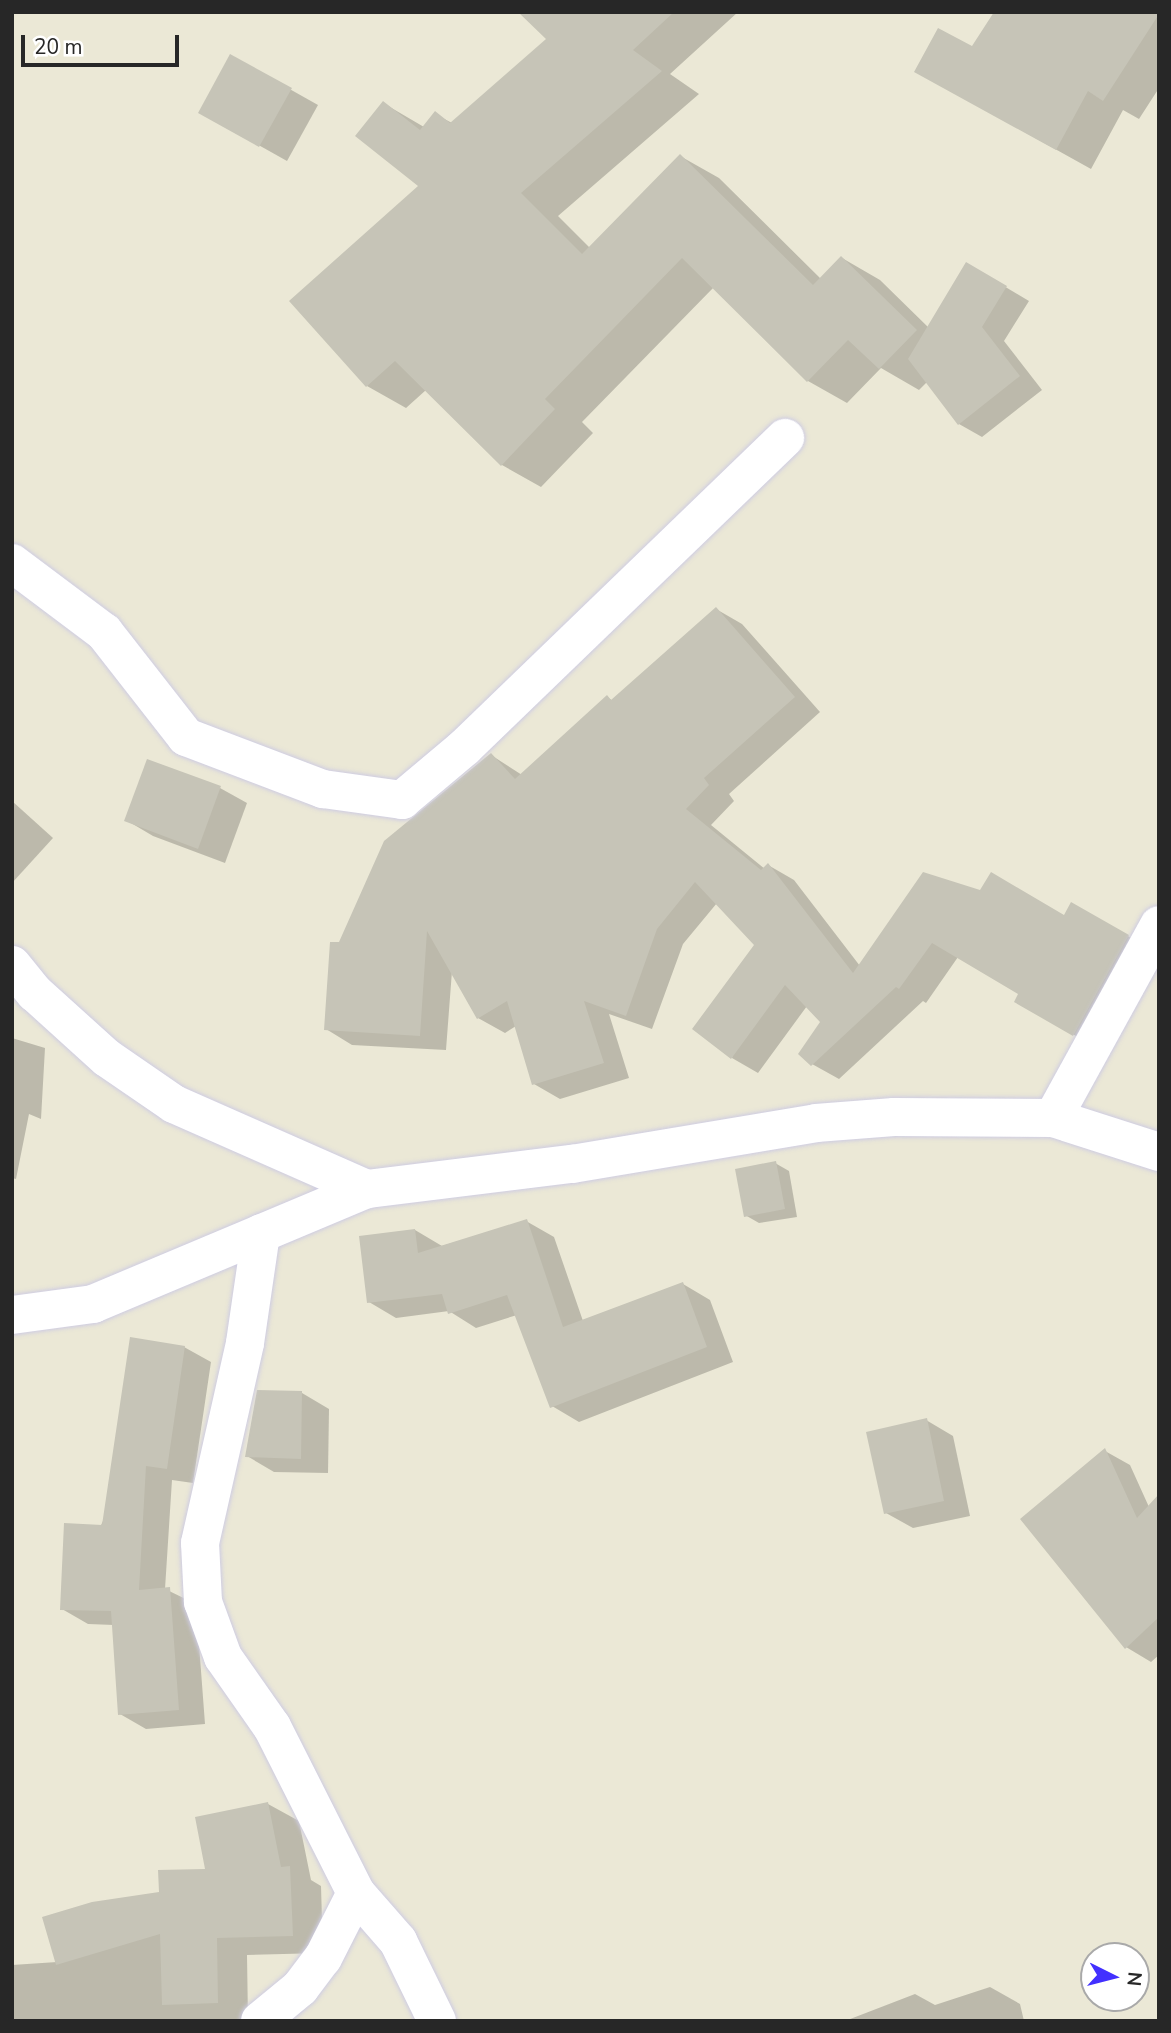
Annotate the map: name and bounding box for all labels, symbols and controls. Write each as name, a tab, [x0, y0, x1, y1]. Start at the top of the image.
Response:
scale bar	[24, 21, 182, 65]
text: 20 m	[34, 33, 83, 61]
north arrow	[1080, 1942, 1150, 2012]
text: N	[1120, 1971, 1148, 1987]

